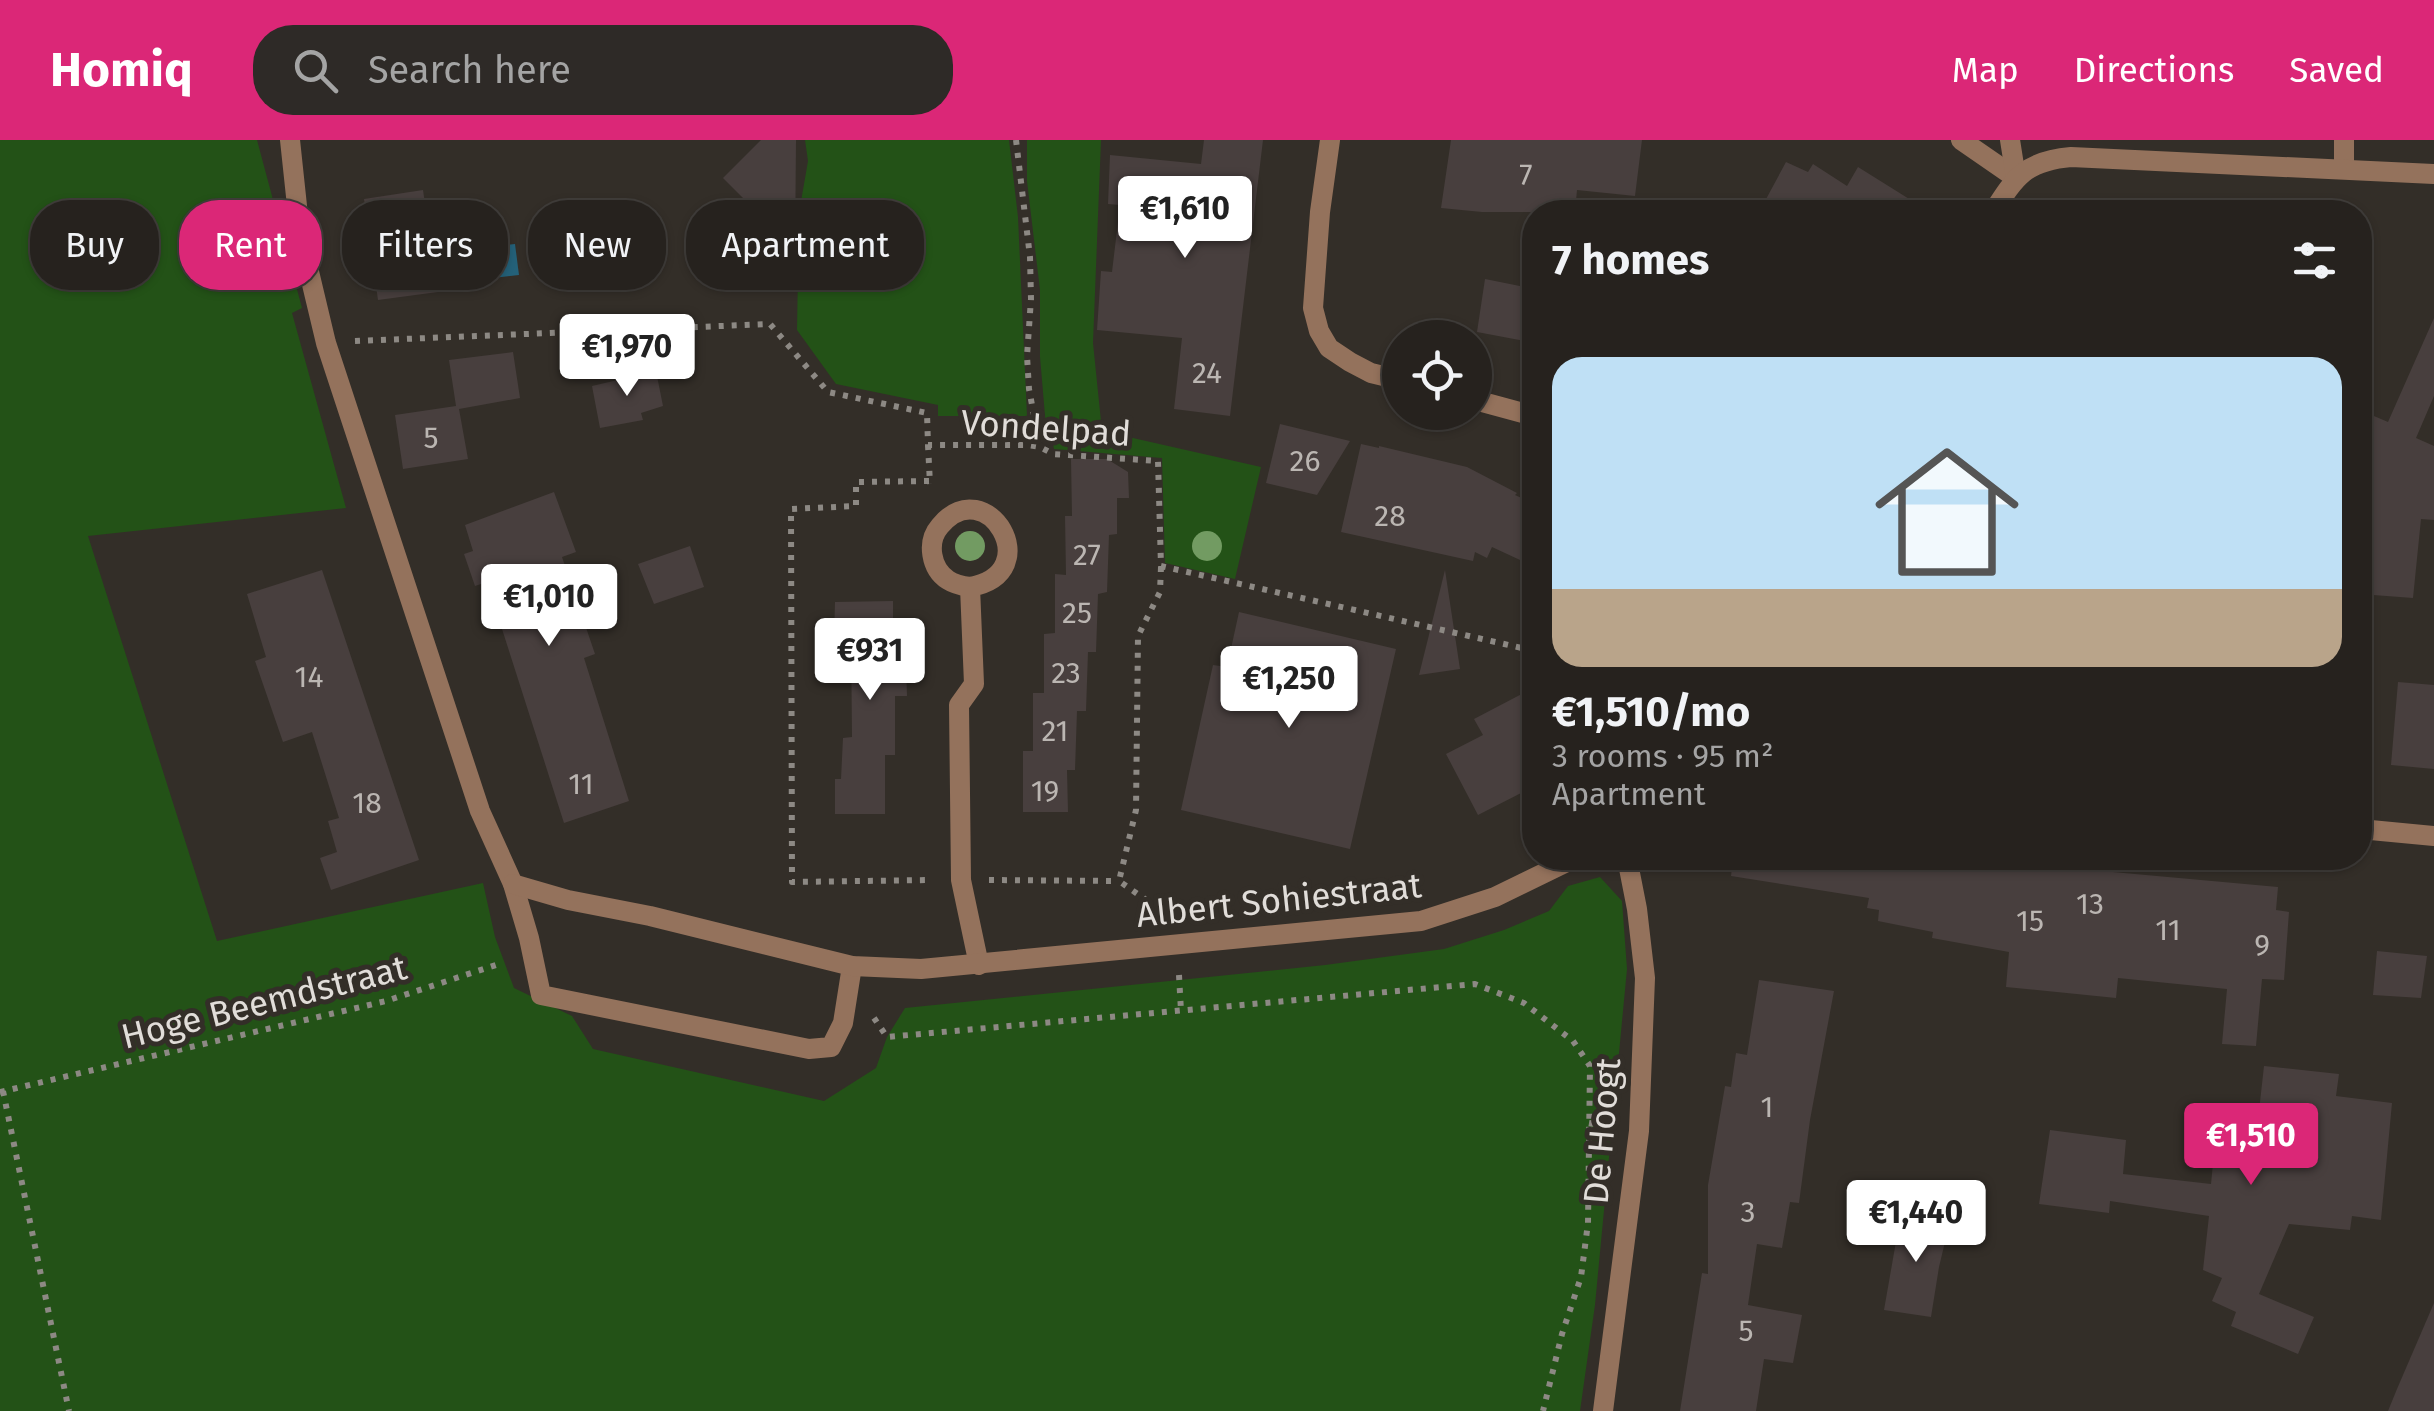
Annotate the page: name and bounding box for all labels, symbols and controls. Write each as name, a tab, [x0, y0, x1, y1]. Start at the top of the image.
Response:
search box	[253, 25, 953, 115]
text: Homiq	[50, 41, 193, 99]
icon: search	[288, 43, 343, 98]
text: Search here	[368, 47, 571, 93]
text: Map	[1952, 49, 2019, 91]
text: Directions	[2074, 49, 2234, 91]
text: Saved	[2289, 49, 2384, 91]
house number: 7	[1519, 157, 1533, 193]
pin: €1,610	[1104, 176, 1266, 261]
text: €1,610	[1140, 189, 1230, 227]
chip: Buy	[30, 200, 159, 290]
chip: Rent	[179, 200, 322, 290]
chip: Filters	[342, 200, 508, 290]
chip: New	[528, 200, 666, 290]
chip: Apartment	[686, 200, 924, 290]
icon: filters	[2287, 233, 2342, 288]
text: 7 homes	[1552, 235, 1709, 285]
pin: €1,970	[546, 314, 708, 399]
map controls	[1382, 320, 1492, 430]
button: locate	[1382, 320, 1492, 430]
text: €1,970	[582, 327, 672, 365]
house number: 24	[1192, 355, 1222, 391]
street label: Vondelpad	[960, 401, 1132, 455]
house number: 5	[423, 420, 439, 456]
icon: home	[1857, 422, 2037, 602]
house number: 26	[1290, 443, 1320, 479]
house number: 28	[1374, 498, 1406, 534]
house number: 27	[1073, 537, 1101, 573]
pin: €1,010	[468, 564, 630, 649]
text: €1,010	[503, 577, 595, 615]
house number: 25	[1062, 595, 1092, 631]
pin: €931	[811, 618, 929, 703]
text: €931	[837, 631, 903, 669]
pin: €1,250	[1208, 646, 1370, 731]
house number: 23	[1051, 655, 1081, 691]
house number: 14	[295, 659, 324, 695]
text: €1,250	[1243, 659, 1335, 697]
text: €1,510/mo	[1552, 687, 1750, 737]
house number: 21	[1041, 713, 1069, 749]
text: 3 rooms · 95 m²	[1552, 737, 1774, 775]
house number: 11	[568, 766, 594, 802]
house number: 19	[1031, 773, 1059, 809]
text: Apartment	[1552, 775, 1706, 813]
house number: 18	[352, 785, 382, 821]
street label: Albert Sohiestraat	[1134, 864, 1424, 936]
house number: 13	[2076, 886, 2104, 922]
house number: 15	[2016, 903, 2044, 939]
house number: 11	[2155, 912, 2181, 948]
house number: 9	[2254, 927, 2270, 963]
street label: Hoge Beemdstraat	[117, 946, 411, 1058]
street label: De Hoogt	[1575, 1056, 1629, 1206]
house number: 1	[1761, 1089, 1774, 1125]
pin: €1,510	[2170, 1103, 2332, 1188]
text: €1,510	[2206, 1116, 2296, 1154]
pin: €1,440	[1835, 1180, 1997, 1265]
text: €1,440	[1869, 1193, 1963, 1231]
house number: 3	[1741, 1194, 1755, 1230]
house number: 5	[1738, 1313, 1754, 1349]

